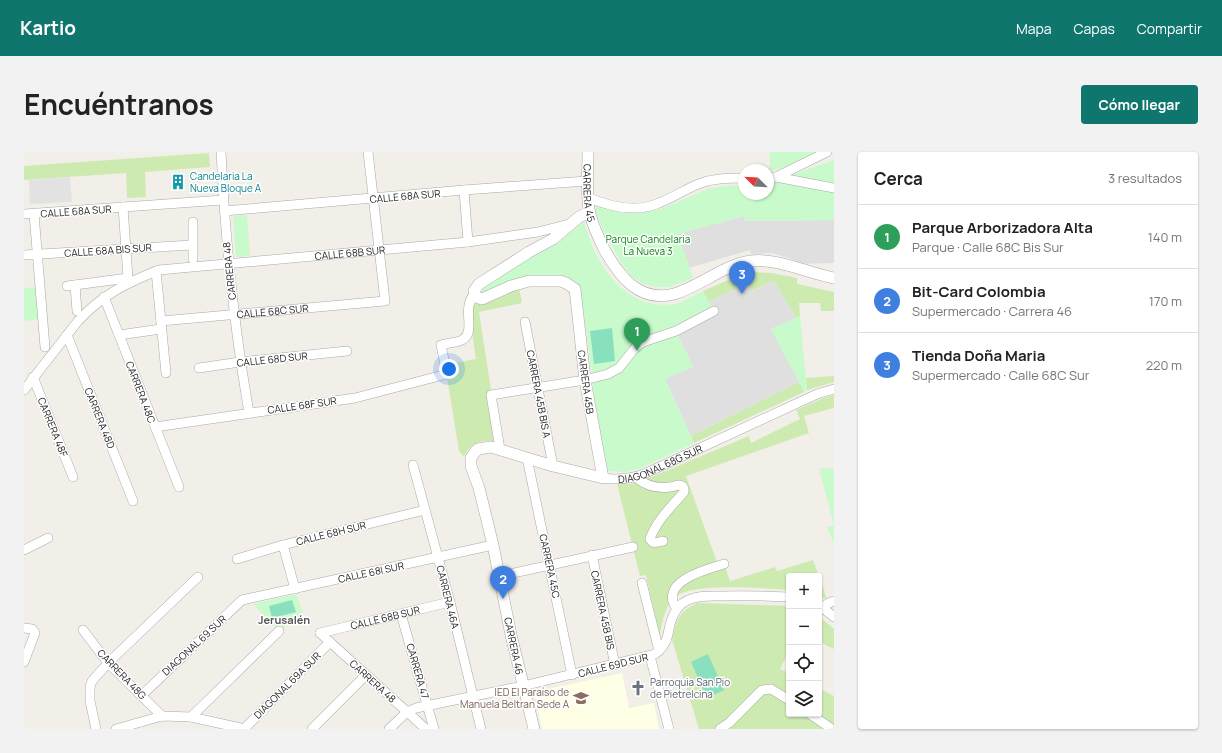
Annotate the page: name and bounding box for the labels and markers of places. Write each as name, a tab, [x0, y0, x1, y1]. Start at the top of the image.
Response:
place label: Candelaria La Nueva Bloque A	[190, 169, 262, 195]
building icon: Candelaria La Nueva Bloque A	[169, 173, 187, 191]
pin: 3	[729, 261, 755, 294]
pin: 1	[624, 318, 650, 351]
pin: 2	[490, 566, 516, 599]
place label: Parroquia San Pio de Pietrelcina	[650, 675, 730, 701]
church icon: Parroquia San Pio de Pietrelcina	[629, 679, 647, 697]
place label: IED El Paraíso de Manuela Beltran Sede A	[460, 685, 570, 711]
school or university icon: IED El Paraíso de Manuela Beltran Sede A	[572, 689, 590, 707]

